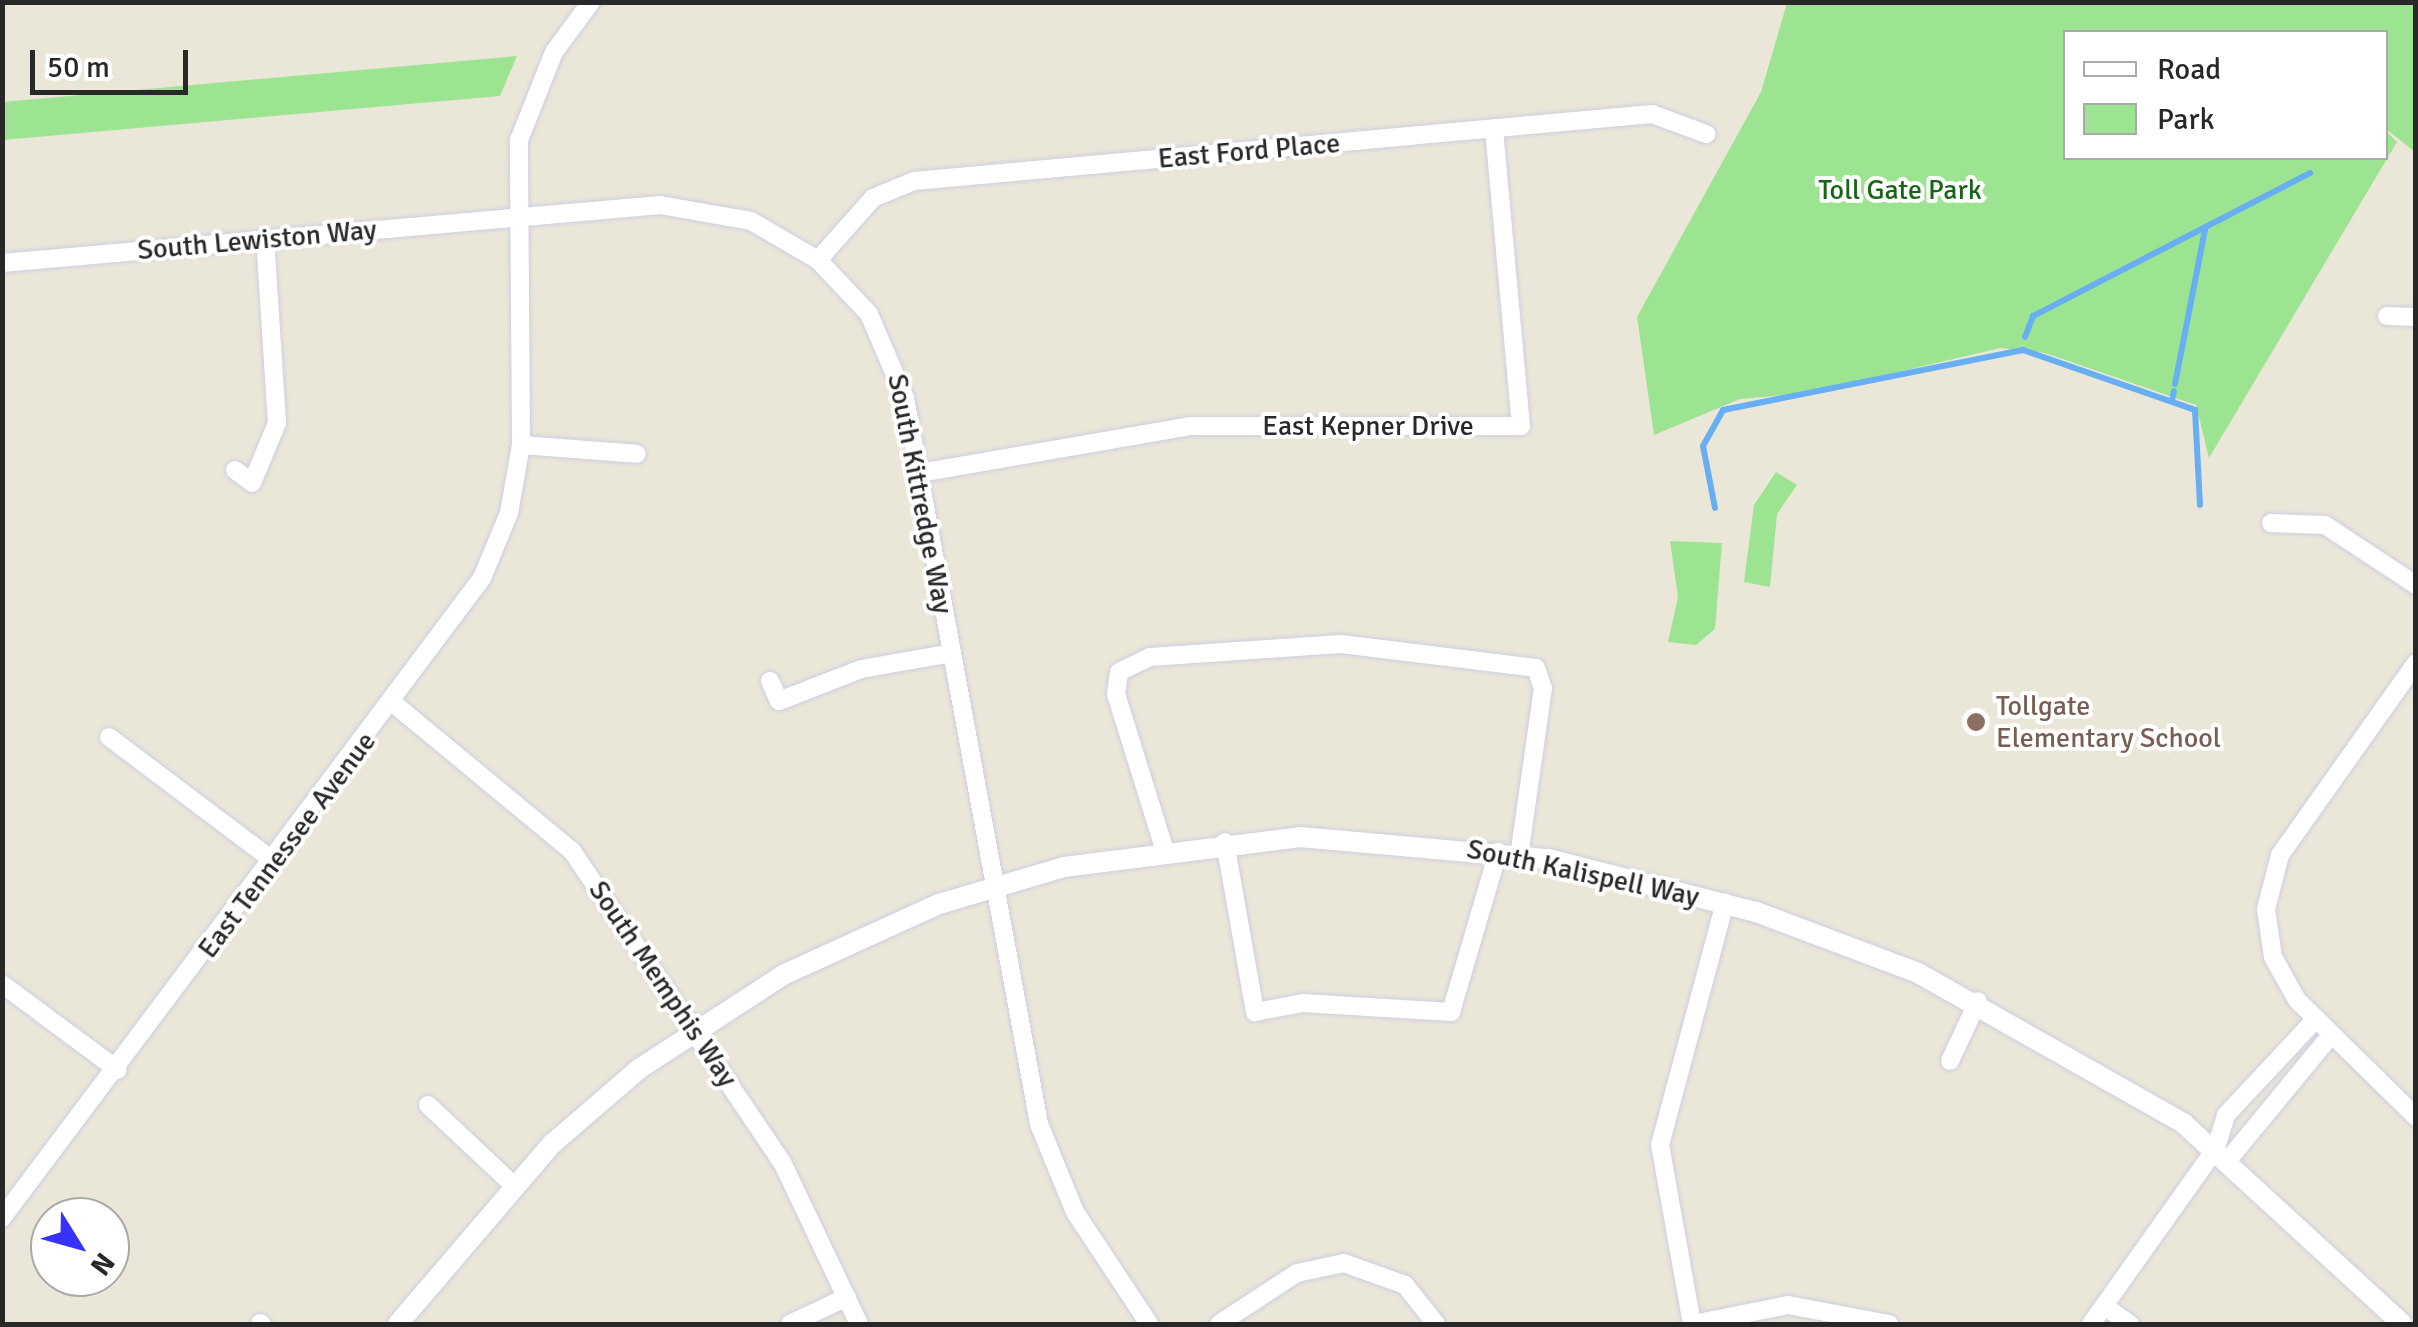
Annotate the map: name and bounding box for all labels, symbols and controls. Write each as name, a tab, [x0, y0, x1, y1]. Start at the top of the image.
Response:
scale bar	[35, 30, 192, 92]
legend	[2063, 30, 2388, 160]
text: 50 m	[47, 49, 110, 86]
text: Road	[2157, 51, 2221, 88]
text: Park	[2157, 101, 2215, 138]
street label: East Ford Place	[1157, 126, 1341, 176]
park label: Toll Gate Park	[1818, 173, 1982, 207]
street label: South Lewiston Way	[136, 213, 378, 267]
street label: South Kittredge Way	[880, 371, 960, 617]
street label: East Kepner Drive	[1262, 409, 1474, 443]
place label: Tollgate Elementary School	[1996, 689, 2221, 755]
marker: Tollgate Elementary School	[1965, 711, 1987, 733]
street label: East Tennessee Avenue	[191, 725, 383, 965]
street label: South Kalispell Way	[1464, 832, 1702, 914]
street label: South Memphis Way	[582, 875, 744, 1093]
north arrow	[30, 1197, 130, 1297]
text: N	[83, 1246, 122, 1282]

